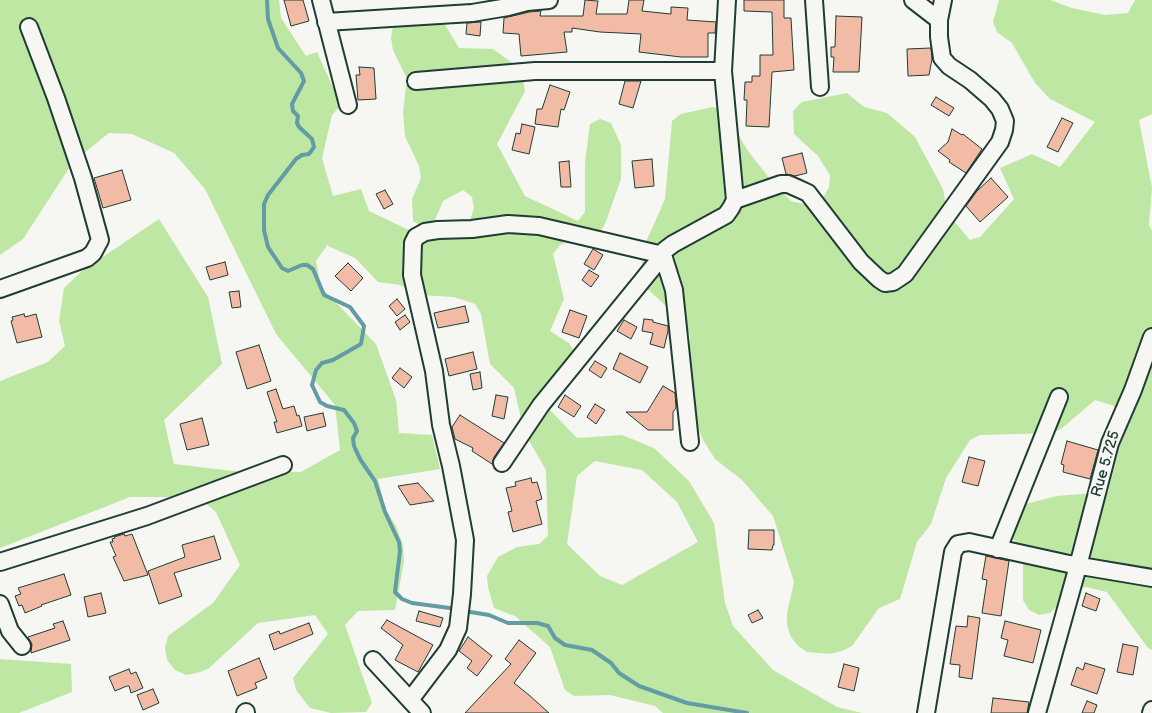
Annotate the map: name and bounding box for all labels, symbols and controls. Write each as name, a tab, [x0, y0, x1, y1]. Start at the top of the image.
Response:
street label: Rue 5.725	[1088, 429, 1124, 499]

